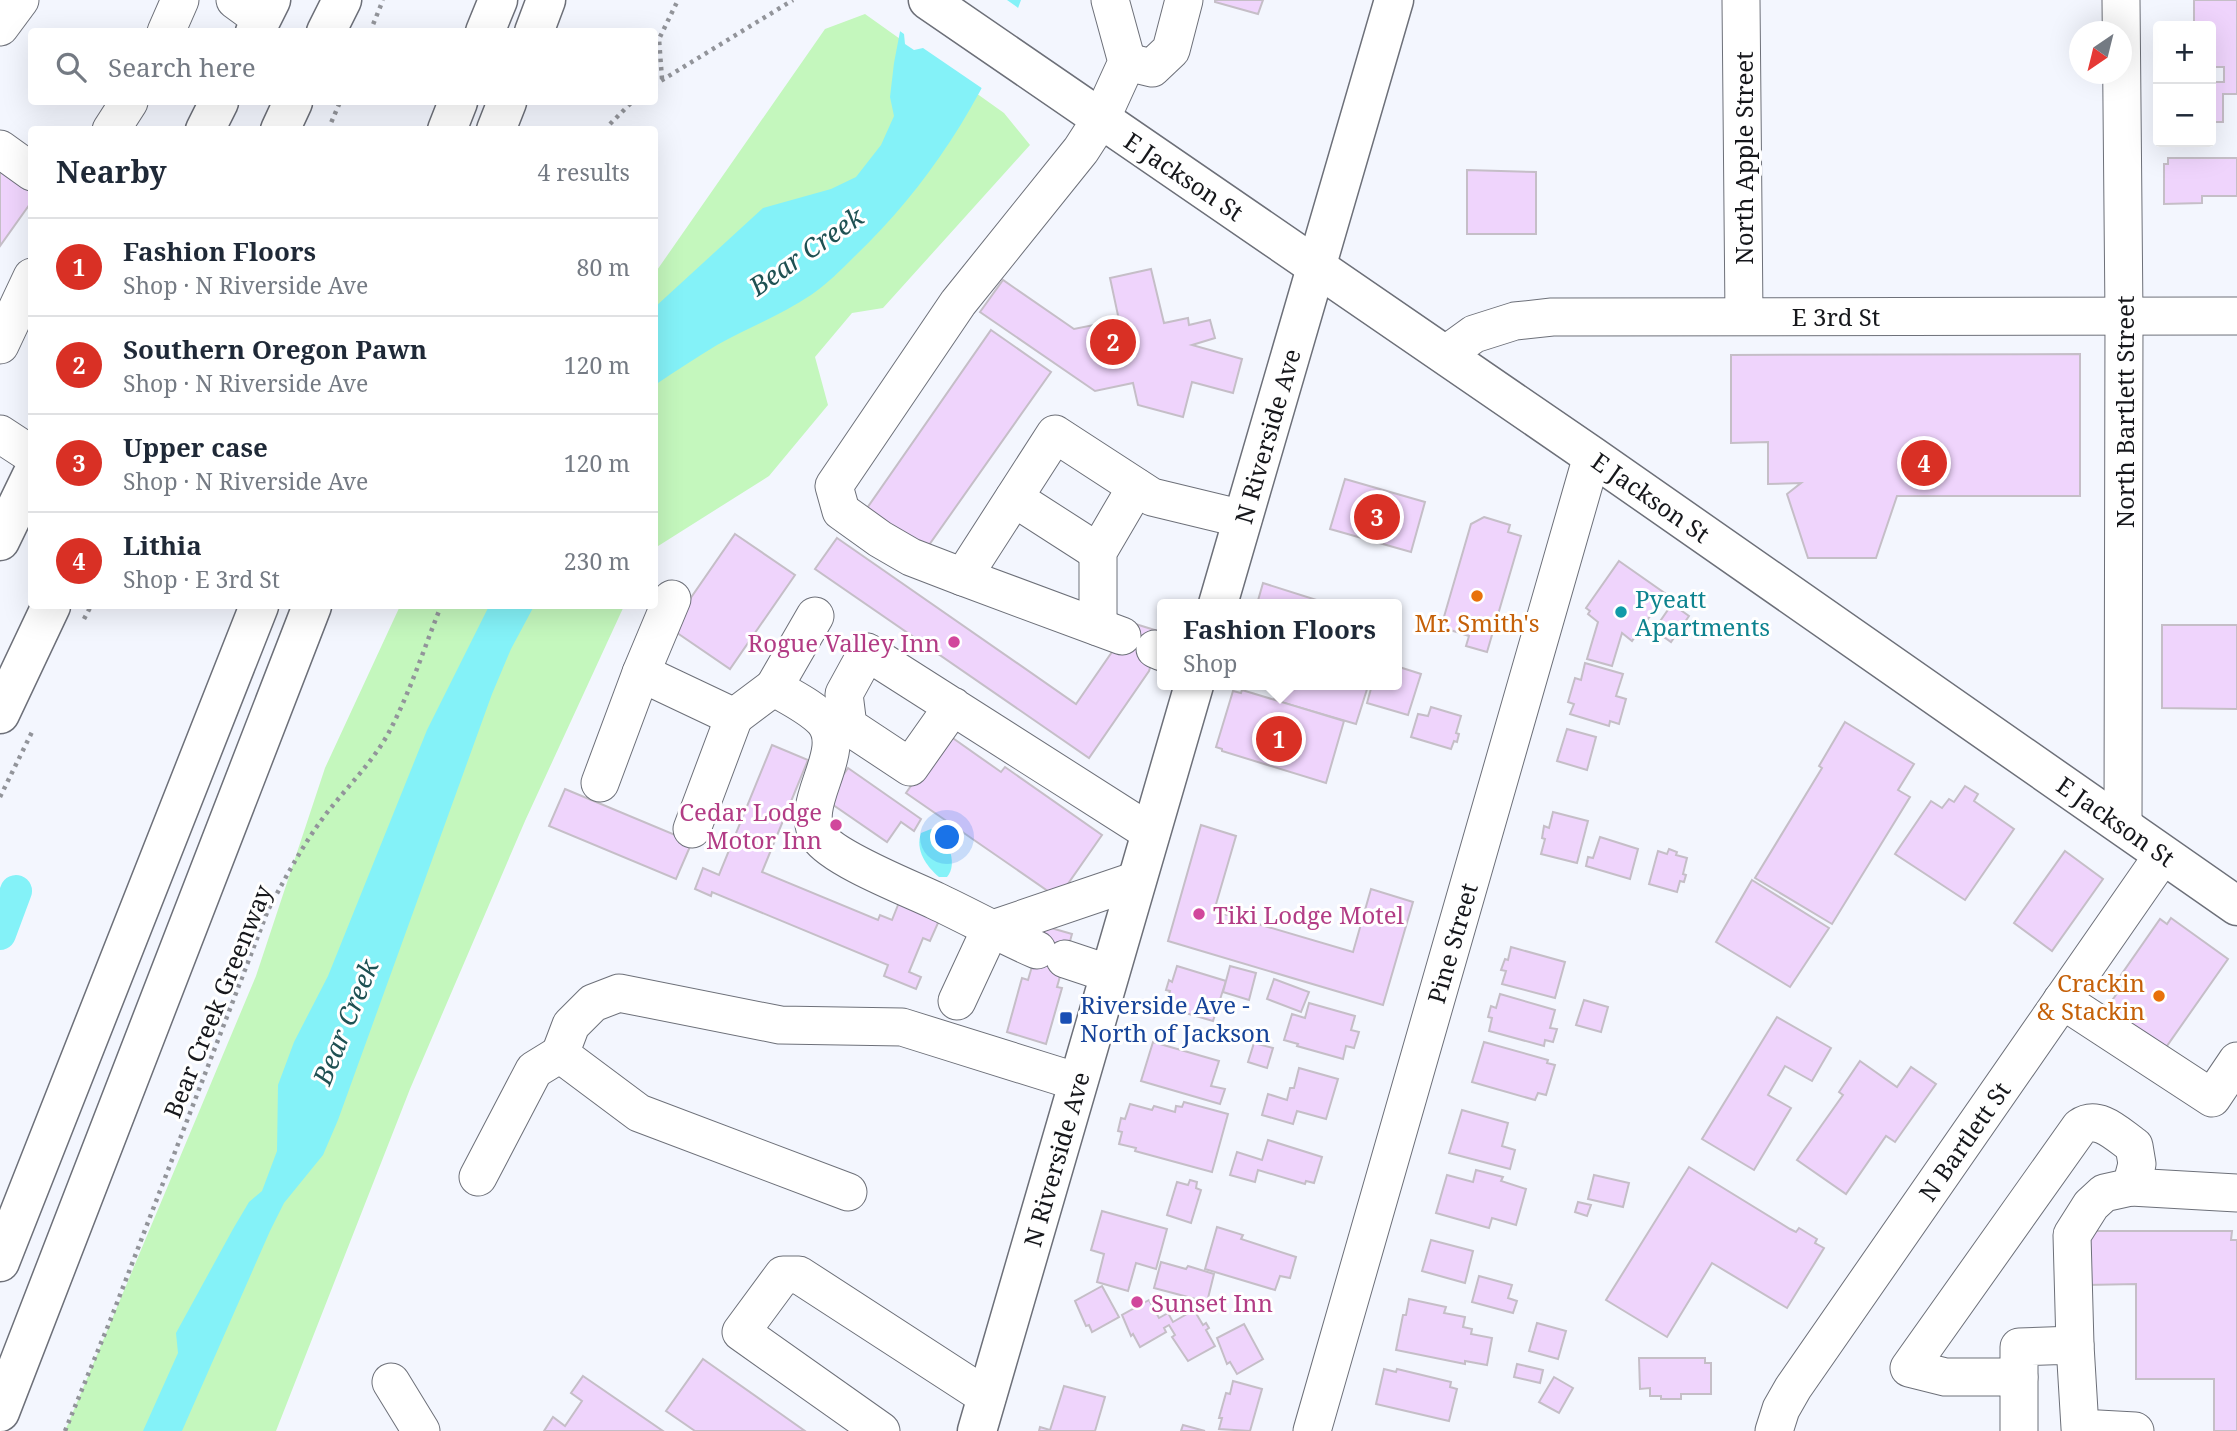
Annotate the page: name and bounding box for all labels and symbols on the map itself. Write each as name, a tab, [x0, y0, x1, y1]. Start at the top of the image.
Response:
north arrow	[2069, 21, 2132, 84]
street label: North Apple Street	[1727, 51, 1760, 265]
street label: E Jackson St	[1118, 124, 1250, 228]
water label: Bear Creek	[741, 198, 871, 304]
street label: North Bartlett Street	[2108, 296, 2141, 528]
street label: E 3rd St	[1792, 300, 1880, 333]
pin: 2	[1090, 316, 1136, 368]
street label: N Riverside Ave	[1226, 345, 1308, 527]
pin: 4	[1901, 437, 1947, 489]
street label: E Jackson St	[1585, 444, 1717, 550]
pin: 3	[1354, 491, 1400, 543]
place label: Pyeatt Apartments	[1635, 582, 1770, 643]
marker: Mr. Smith's	[1469, 588, 1485, 604]
marker: Pyeatt Apartments	[1613, 604, 1629, 620]
place label: Mr. Smith's	[1414, 606, 1540, 639]
place label: Rogue Valley Inn	[748, 626, 940, 659]
marker: Rogue Valley Inn	[946, 634, 962, 650]
pin: 1	[1256, 713, 1302, 765]
street label: E Jackson St	[2050, 768, 2182, 874]
place label: Cedar Lodge Motor Inn	[679, 795, 822, 856]
marker: Cedar Lodge Motor Inn	[828, 817, 844, 833]
your location	[930, 820, 964, 854]
street label: Bear Creek Greenway	[155, 879, 279, 1122]
street label: Pine Street	[1419, 879, 1485, 1007]
place label: Tiki Lodge Motel	[1213, 898, 1405, 931]
marker: Tiki Lodge Motel	[1191, 906, 1207, 922]
water label: Bear Creek	[303, 953, 387, 1091]
place label: Crackin & Stackin	[2037, 966, 2145, 1027]
place label: Riverside Ave - North of Jackson	[1080, 988, 1270, 1049]
marker: Crackin & Stackin	[2151, 988, 2167, 1004]
marker: Riverside Ave - North of Jackson	[1058, 1010, 1074, 1026]
street label: N Riverside Ave	[1015, 1068, 1097, 1250]
street label: N Bartlett St	[1911, 1075, 2017, 1207]
place label: Sunset Inn	[1151, 1286, 1273, 1319]
marker: Sunset Inn	[1129, 1294, 1145, 1310]

